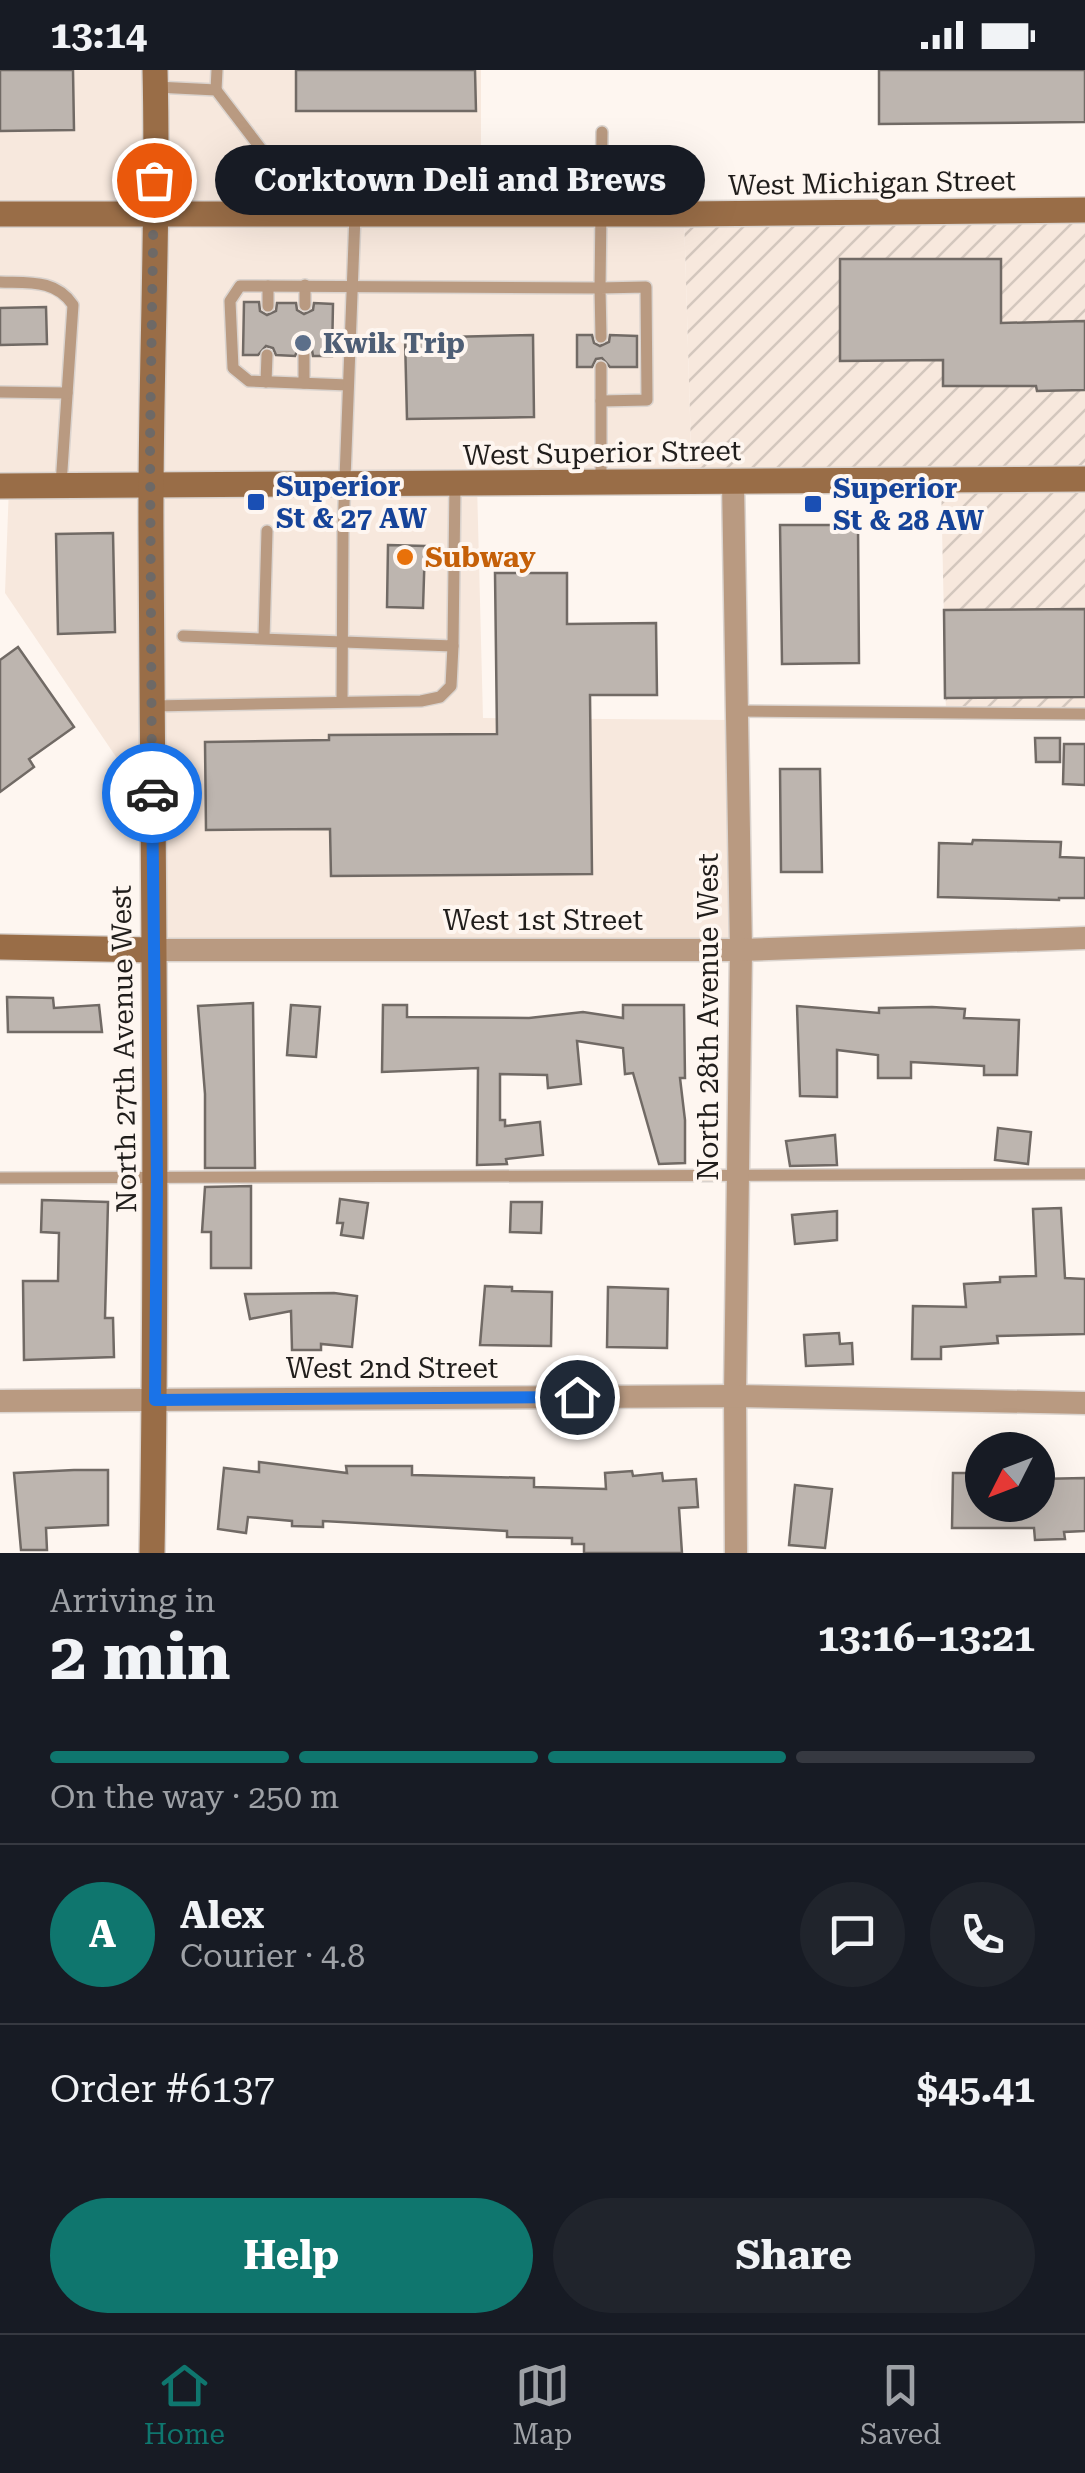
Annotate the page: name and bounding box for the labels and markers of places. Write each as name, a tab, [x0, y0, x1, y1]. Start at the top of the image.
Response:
pin	[112, 138, 197, 223]
callout: Corktown Deli and Brews	[214, 145, 704, 215]
place label: Kwik Trip	[323, 327, 465, 360]
marker: Kwik Trip	[292, 332, 314, 354]
place label: Superior St & 27 AW	[276, 470, 427, 535]
place label: Superior St & 28 AW	[833, 472, 984, 537]
marker: Superior St & 27 AW	[245, 491, 267, 513]
marker: Superior St & 28 AW	[802, 493, 824, 515]
place label: Subway	[425, 541, 536, 574]
marker: Subway	[394, 546, 416, 568]
pin	[535, 1355, 620, 1440]

